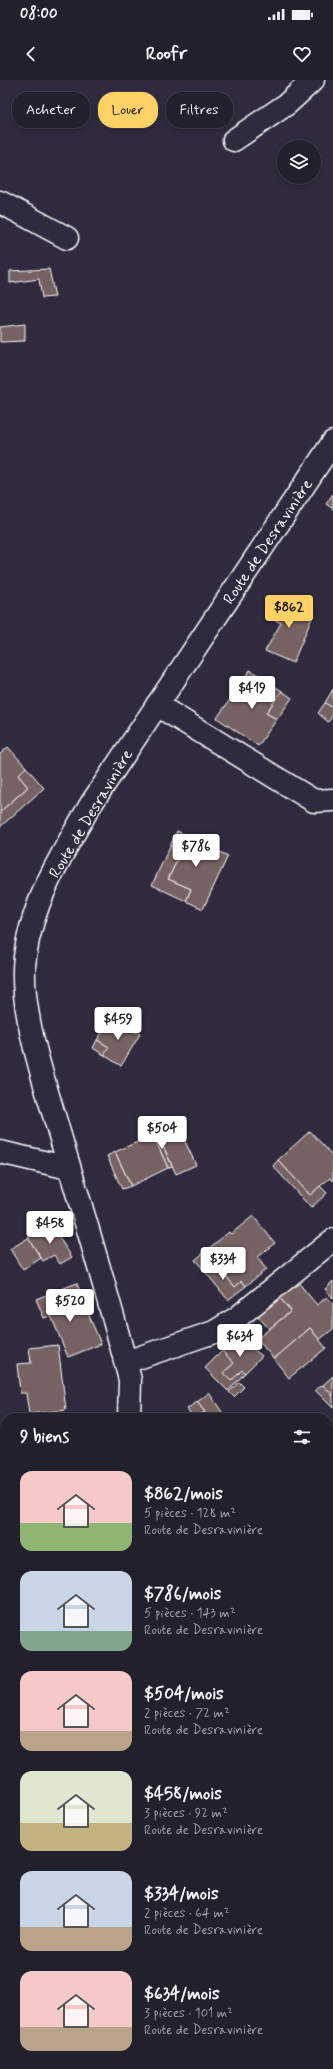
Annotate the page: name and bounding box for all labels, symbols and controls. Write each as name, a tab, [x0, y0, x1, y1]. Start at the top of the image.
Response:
text: 08:00	[20, 4, 58, 24]
text: Roofr	[146, 42, 187, 66]
icon: back	[20, 43, 42, 65]
icon: heart	[291, 43, 313, 65]
chip: Acheter	[12, 92, 90, 128]
chip: Louer	[98, 92, 158, 128]
chip: Filtres	[166, 92, 233, 128]
map controls	[277, 140, 321, 184]
button: layers	[277, 140, 321, 184]
street label: Route de Desravinière	[219, 475, 318, 609]
pin: $862	[265, 595, 313, 629]
text: $862	[274, 599, 304, 616]
pin: $419	[228, 676, 276, 710]
text: $419	[238, 680, 266, 697]
street label: Route de Desravinière	[44, 745, 138, 882]
pin: $786	[172, 834, 220, 868]
text: $786	[182, 838, 210, 855]
pin: $459	[94, 1007, 142, 1041]
text: $459	[104, 1011, 133, 1028]
pin: $504	[138, 1116, 186, 1150]
text: $504	[147, 1120, 177, 1137]
pin: $458	[26, 1211, 74, 1245]
text: $458	[35, 1215, 65, 1232]
pin: $334	[199, 1247, 247, 1281]
text: $334	[210, 1251, 236, 1268]
pin: $520	[46, 1289, 94, 1323]
text: $520	[55, 1293, 85, 1310]
pin: $634	[216, 1324, 264, 1358]
text: $634	[226, 1328, 254, 1345]
text: 9 biens	[20, 1426, 69, 1448]
icon: filters	[291, 1426, 313, 1448]
text: $862/mois	[144, 1483, 223, 1505]
icon: home	[52, 1487, 100, 1535]
text: 5 pièces · 128 m²	[144, 1505, 236, 1522]
text: Route de Desravinière	[144, 1522, 263, 1539]
text: $786/mois	[144, 1583, 221, 1605]
icon: home	[52, 1587, 100, 1635]
text: 5 pièces · 143 m²	[144, 1605, 235, 1622]
text: Route de Desravinière	[144, 1622, 263, 1639]
text: $504/mois	[144, 1683, 224, 1705]
icon: home	[52, 1687, 100, 1735]
text: 2 pièces · 72 m²	[144, 1705, 230, 1722]
text: Route de Desravinière	[144, 1722, 263, 1739]
text: $458/mois	[144, 1783, 222, 1805]
icon: home	[52, 1787, 100, 1835]
text: 3 pièces · 92 m²	[144, 1805, 228, 1822]
text: Route de Desravinière	[144, 1822, 263, 1839]
text: $334/mois	[144, 1883, 219, 1905]
icon: home	[52, 1887, 100, 1935]
text: 2 pièces · 64 m²	[144, 1905, 230, 1922]
text: Route de Desravinière	[144, 1922, 263, 1939]
text: $634/mois	[144, 1983, 220, 2005]
icon: home	[52, 1987, 100, 2035]
text: 3 pièces · 101 m²	[144, 2005, 233, 2022]
text: Route de Desravinière	[144, 2022, 263, 2039]

